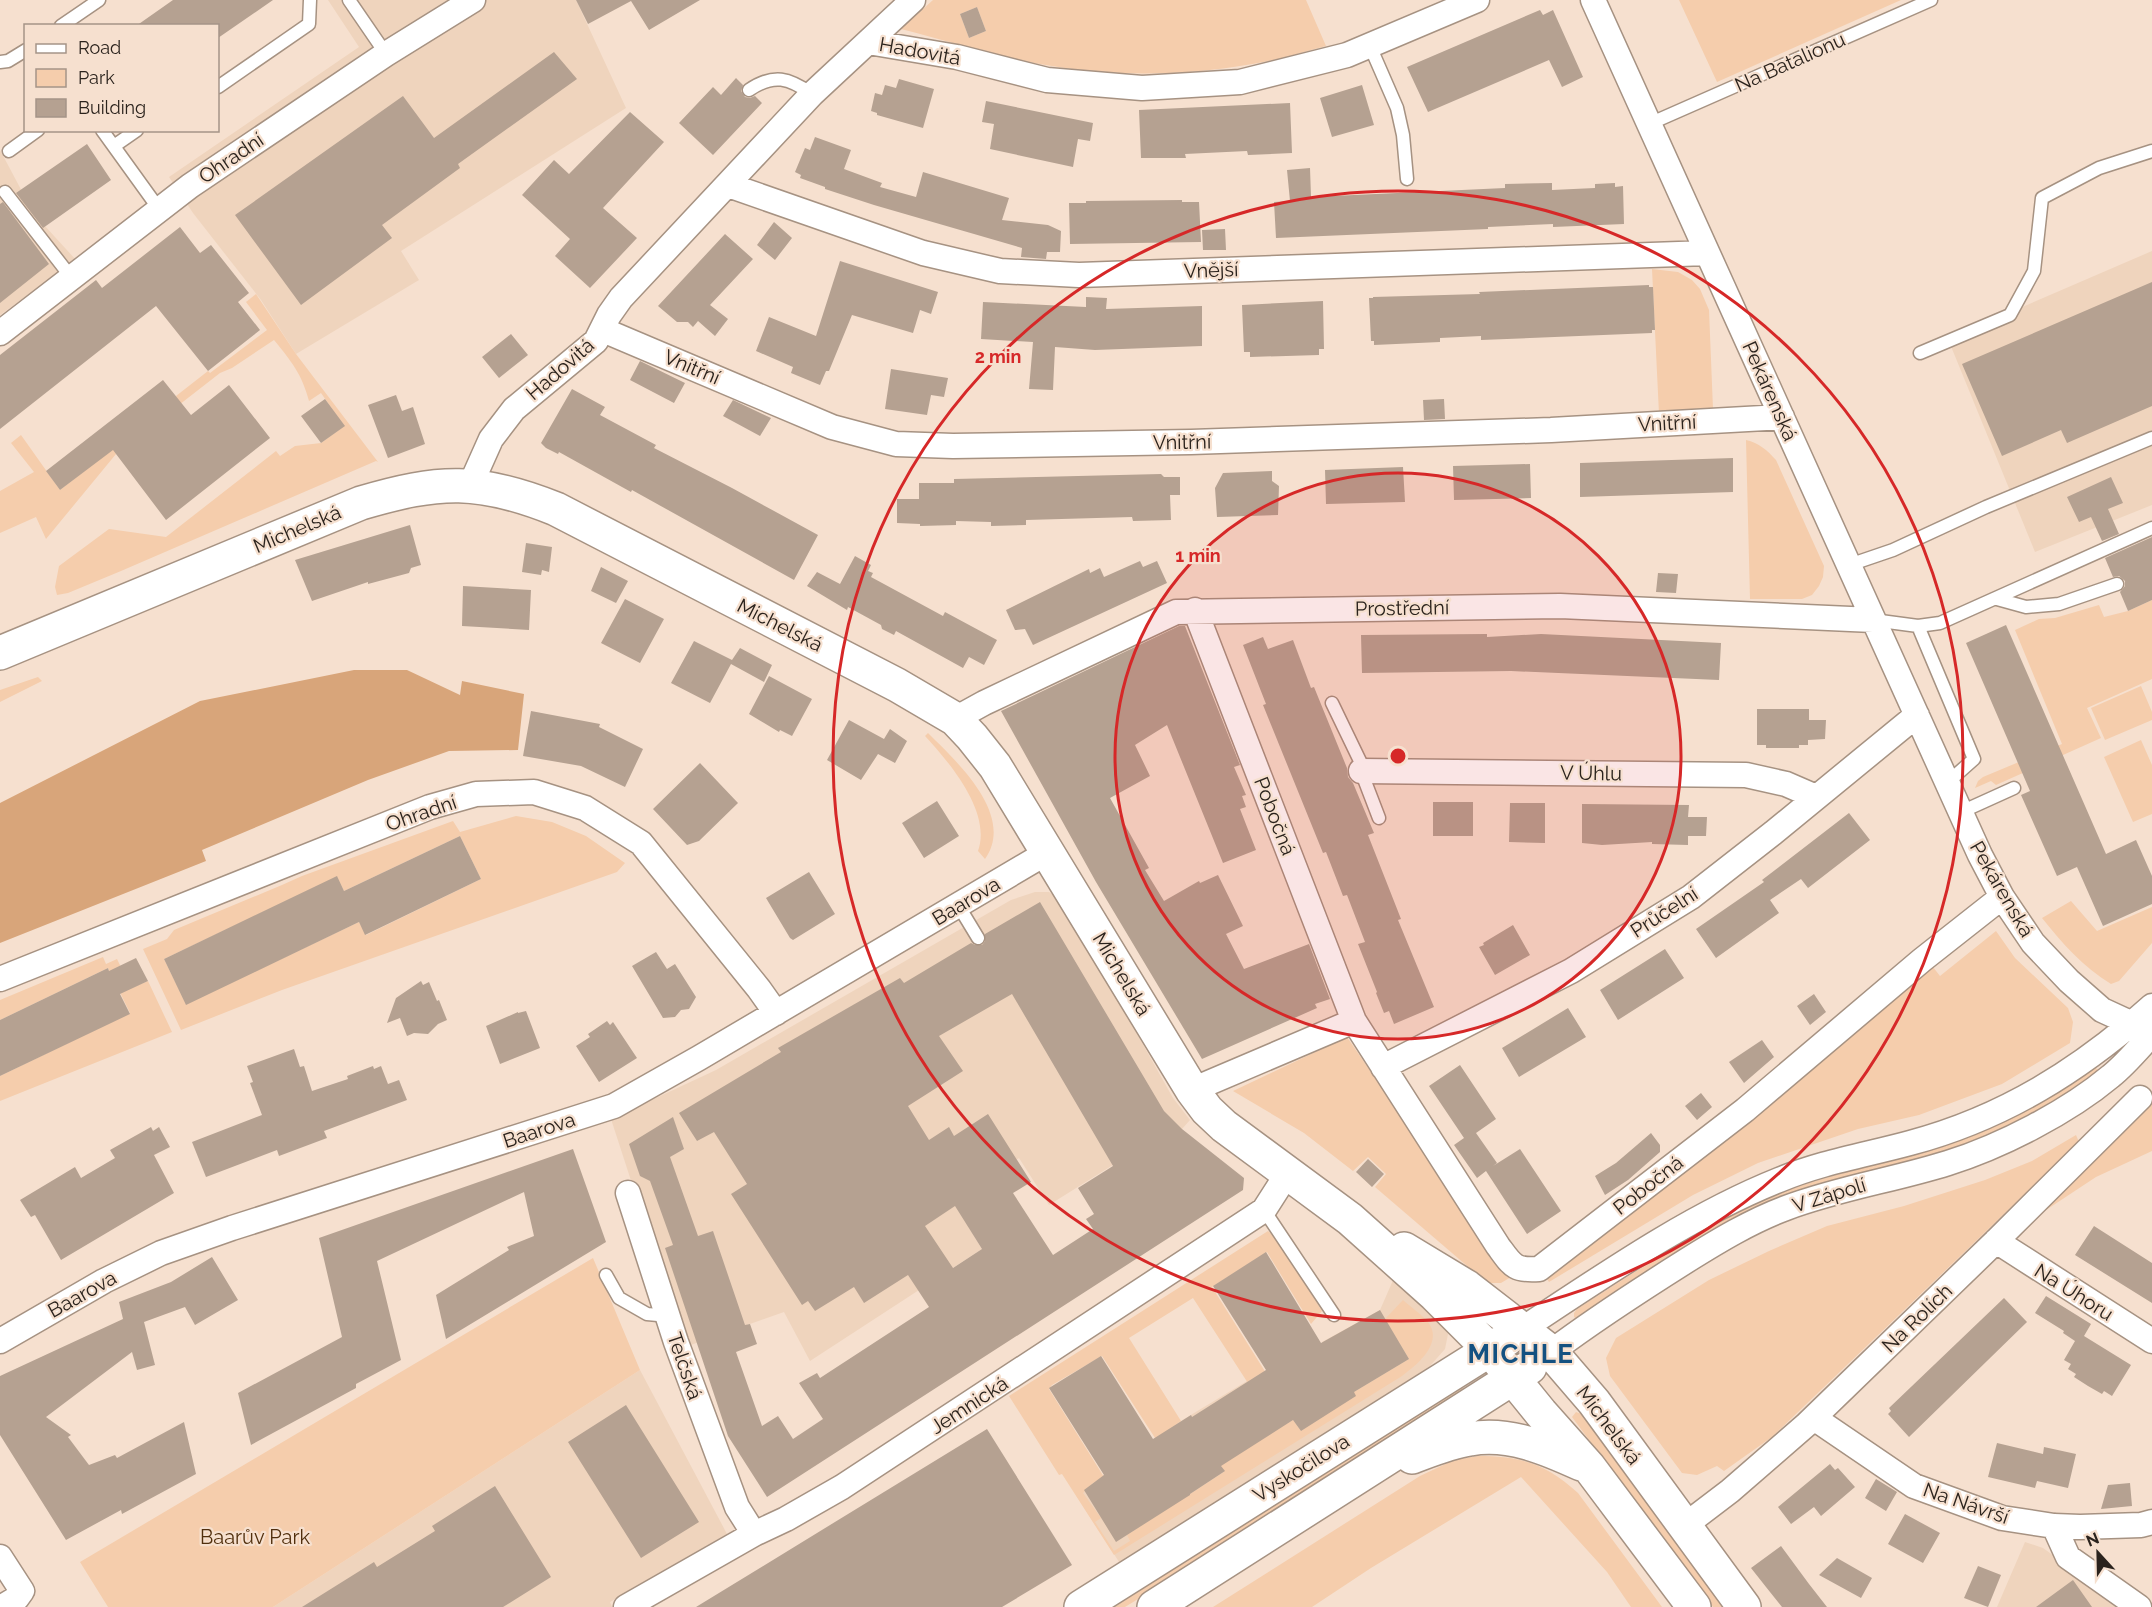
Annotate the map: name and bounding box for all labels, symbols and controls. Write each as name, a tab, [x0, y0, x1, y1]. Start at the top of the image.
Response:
legend	[24, 24, 219, 132]
street label: Na Batalionu	[1731, 27, 1849, 97]
street label: Hadovitá	[877, 32, 963, 70]
text: Road	[78, 37, 121, 58]
text: Park	[78, 67, 115, 88]
text: Building	[78, 97, 146, 118]
street label: Ohradní	[194, 127, 269, 188]
street label: Vnější	[1183, 257, 1239, 283]
street label: Hadovitá	[521, 333, 599, 405]
street label: Pekárenská	[1737, 337, 1803, 445]
street label: Vnitřní	[660, 345, 724, 390]
text: 2 min	[975, 346, 1021, 367]
street label: Vnitřní	[1637, 409, 1697, 437]
street label: Vnitřní	[1153, 429, 1212, 455]
street label: Michelská	[250, 500, 344, 558]
text: 1 min	[1175, 545, 1221, 566]
street label: Michelská	[733, 593, 827, 657]
street label: Prostřední	[1355, 595, 1450, 621]
centre of rings	[1388, 746, 1408, 766]
street label: V Úhlu	[1560, 760, 1622, 786]
street label: Pobočná	[1249, 773, 1301, 859]
street label: Ohradní	[383, 790, 460, 836]
street label: Pekárenská	[1965, 837, 2039, 941]
street label: Baarova	[928, 871, 1004, 931]
street label: Průčelní	[1626, 881, 1703, 943]
street label: Michelská	[1088, 928, 1156, 1020]
street label: Baarova	[500, 1107, 578, 1153]
street label: Pobočná	[1608, 1150, 1688, 1220]
street label: V Zápolí	[1789, 1172, 1869, 1218]
street label: Na Úhoru	[2030, 1258, 2118, 1326]
street label: Baarova	[44, 1265, 120, 1323]
street label: Na Rolích	[1877, 1279, 1957, 1357]
street label: Telčská	[662, 1329, 708, 1403]
district label: MICHLE	[1468, 1339, 1574, 1369]
street label: Jemnická	[926, 1371, 1012, 1439]
street label: Michelská	[1571, 1381, 1647, 1469]
street label: Vyskočilova	[1248, 1429, 1354, 1507]
street label: Na Návrší	[1920, 1477, 2013, 1529]
north arrow	[2068, 1523, 2128, 1583]
park label: Baarův Park	[200, 1525, 310, 1549]
text: N	[2083, 1528, 2102, 1551]

